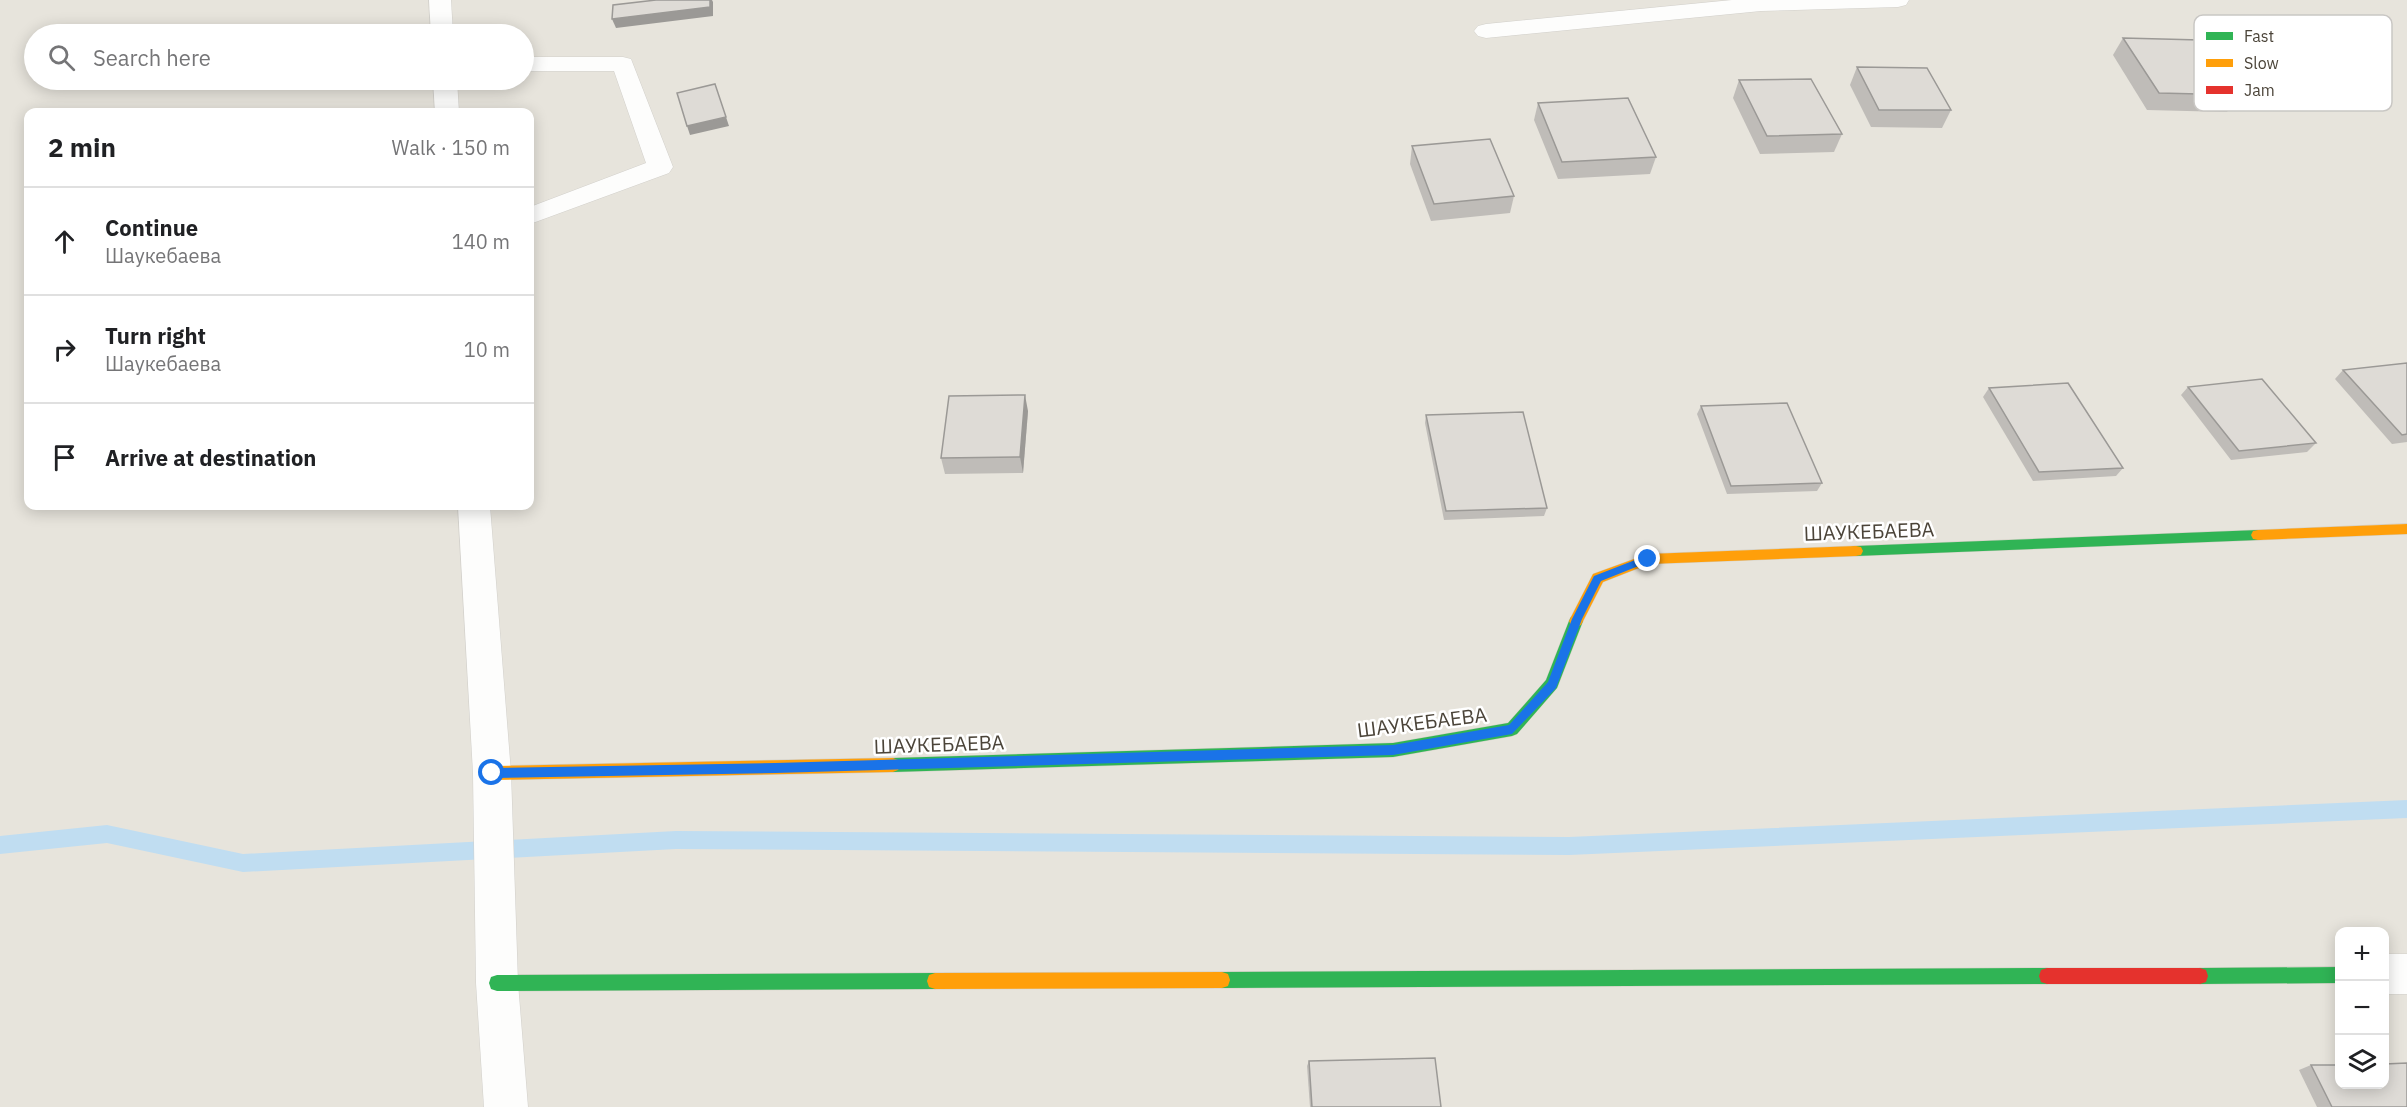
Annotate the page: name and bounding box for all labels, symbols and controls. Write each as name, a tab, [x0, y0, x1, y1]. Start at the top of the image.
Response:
legend	[2194, 15, 2392, 111]
search box	[24, 24, 534, 90]
text: Fast	[2244, 26, 2274, 46]
icon: search	[45, 41, 78, 74]
text: Search here	[93, 43, 211, 72]
text: Slow	[2244, 53, 2279, 73]
text: Jam	[2244, 80, 2275, 100]
text: 2 min	[48, 130, 116, 164]
text: Walk · 150 m	[392, 134, 510, 161]
text: Continue	[105, 213, 198, 242]
icon: ahead	[48, 225, 81, 258]
text: 140 m	[452, 228, 510, 255]
text: Шаукебаева	[105, 242, 221, 269]
text: Turn right	[105, 321, 206, 350]
icon: right	[48, 333, 81, 366]
text: 10 m	[464, 336, 510, 363]
text: Шаукебаева	[105, 350, 221, 377]
icon: arrive	[48, 441, 81, 474]
text: Arrive at destination	[105, 443, 316, 472]
street label: ШАУКЕБАЕВА	[1803, 515, 1935, 547]
route end	[1634, 545, 1660, 571]
street label: ШАУКЕБАЕВА	[1355, 701, 1489, 743]
street label: ШАУКЕБАЕВА	[873, 728, 1005, 760]
route start	[478, 759, 504, 785]
map controls	[2335, 927, 2389, 1089]
button: +	[2335, 927, 2389, 981]
button: −	[2335, 981, 2389, 1035]
button: layers	[2335, 1035, 2389, 1089]

